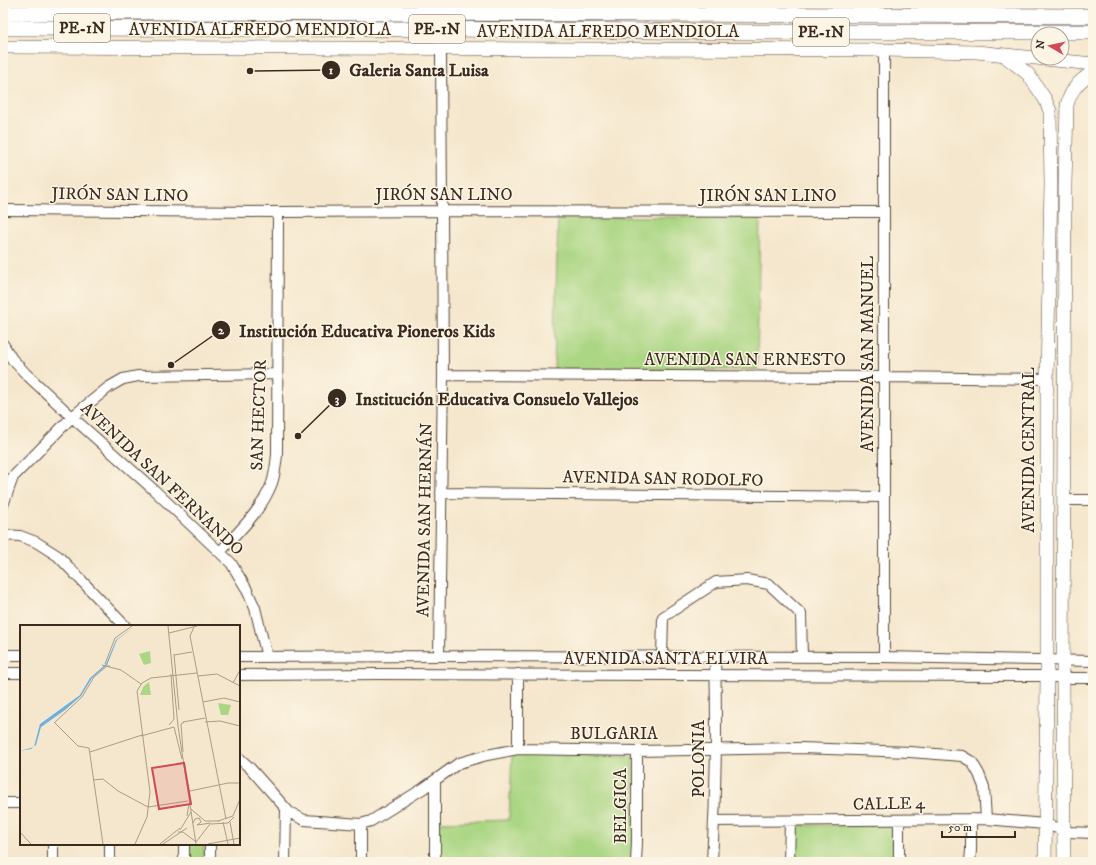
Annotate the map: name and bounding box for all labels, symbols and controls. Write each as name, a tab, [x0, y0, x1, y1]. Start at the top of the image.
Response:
road number: PE-1N	[54, 14, 110, 42]
road number: PE-1N	[409, 15, 465, 43]
road number: PE-1N	[793, 18, 849, 46]
street label: AVENIDA ALFREDO MENDIOLA	[129, 19, 391, 41]
street label: AVENIDA ALFREDO MENDIOLA	[477, 21, 739, 43]
north arrow	[1030, 26, 1070, 66]
text: N	[1033, 39, 1049, 50]
callout: Galeria Santa Luisa	[321, 55, 497, 85]
text: Galeria Santa Luisa	[349, 60, 489, 82]
text: 1	[329, 63, 334, 78]
street label: JIRÓN SAN LINO	[49, 182, 189, 207]
street label: JIRÓN SAN LINO	[374, 183, 512, 206]
street label: JIRÓN SAN LINO	[698, 184, 836, 207]
street label: AVENIDA SAN MANUEL	[857, 256, 879, 452]
callout: Institución Educativa Pioneros Kids	[211, 315, 503, 345]
text: Institución Educativa Pioneros Kids	[239, 321, 495, 343]
text: 2	[218, 323, 225, 338]
street label: AVENIDA SAN ERNESTO	[644, 349, 846, 371]
street label: SAN HECTOR	[246, 358, 272, 471]
street label: AVENIDA CENTRAL	[1018, 367, 1040, 533]
callout: Institución Educativa Consuelo Vallejos	[327, 383, 646, 413]
text: Institución Educativa Consuelo Vallejos	[355, 389, 639, 411]
text: 3	[335, 392, 340, 407]
street label: AVENIDA SAN FERNANDO	[76, 398, 248, 560]
street label: AVENIDA SAN HERNÁN	[411, 423, 438, 617]
street label: AVENIDA SAN RODOLFO	[562, 466, 764, 492]
inset map	[20, 625, 240, 845]
street label: AVENIDA SANTA ELVIRA	[564, 648, 769, 670]
street label: POLONIA	[688, 720, 710, 798]
street label: BULGARIA	[570, 723, 658, 745]
street label: BELGICA	[610, 768, 632, 844]
street label: CALLE 4	[853, 792, 926, 816]
scale bar	[942, 813, 1015, 839]
text: 50 m	[948, 820, 972, 835]

